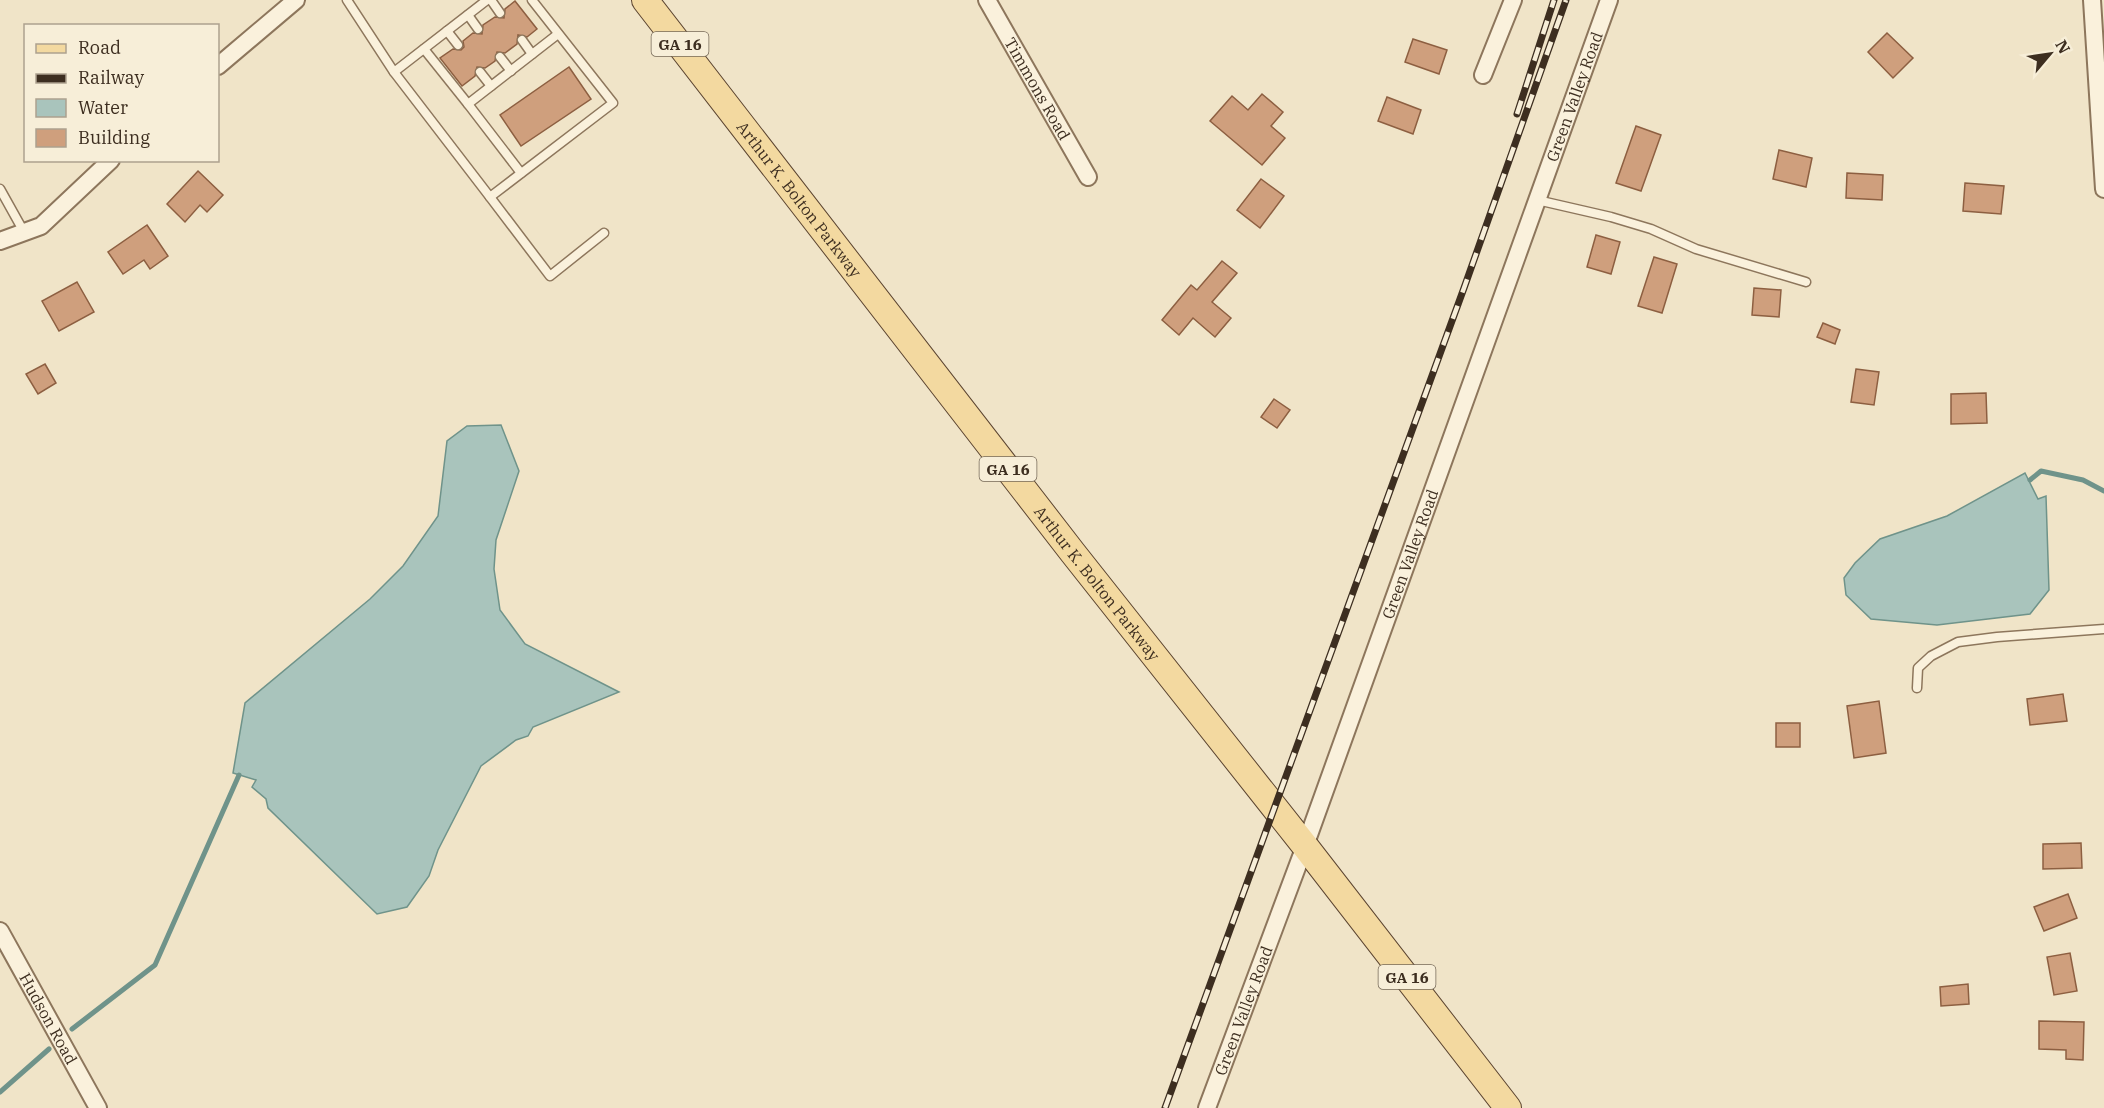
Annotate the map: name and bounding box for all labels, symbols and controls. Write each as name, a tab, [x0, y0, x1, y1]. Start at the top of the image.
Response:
legend	[24, 24, 219, 162]
north arrow	[2020, 24, 2080, 84]
street label: Green Valley Road	[1542, 29, 1607, 164]
road number: GA 16	[652, 32, 708, 56]
street label: Timmons Road	[1000, 34, 1075, 144]
text: Road	[78, 36, 121, 59]
text: N	[2051, 36, 2075, 57]
text: Railway	[78, 66, 144, 89]
text: Water	[78, 96, 128, 119]
street label: Arthur K. Bolton Parkway	[733, 117, 866, 282]
text: Building	[78, 126, 150, 149]
road number: GA 16	[980, 457, 1036, 481]
street label: Green Valley Road	[1377, 486, 1443, 622]
street label: Arthur K. Bolton Parkway	[1030, 502, 1165, 665]
street label: Green Valley Road	[1210, 943, 1277, 1078]
road number: GA 16	[1378, 965, 1436, 989]
street label: Hudson Road	[15, 969, 82, 1068]

